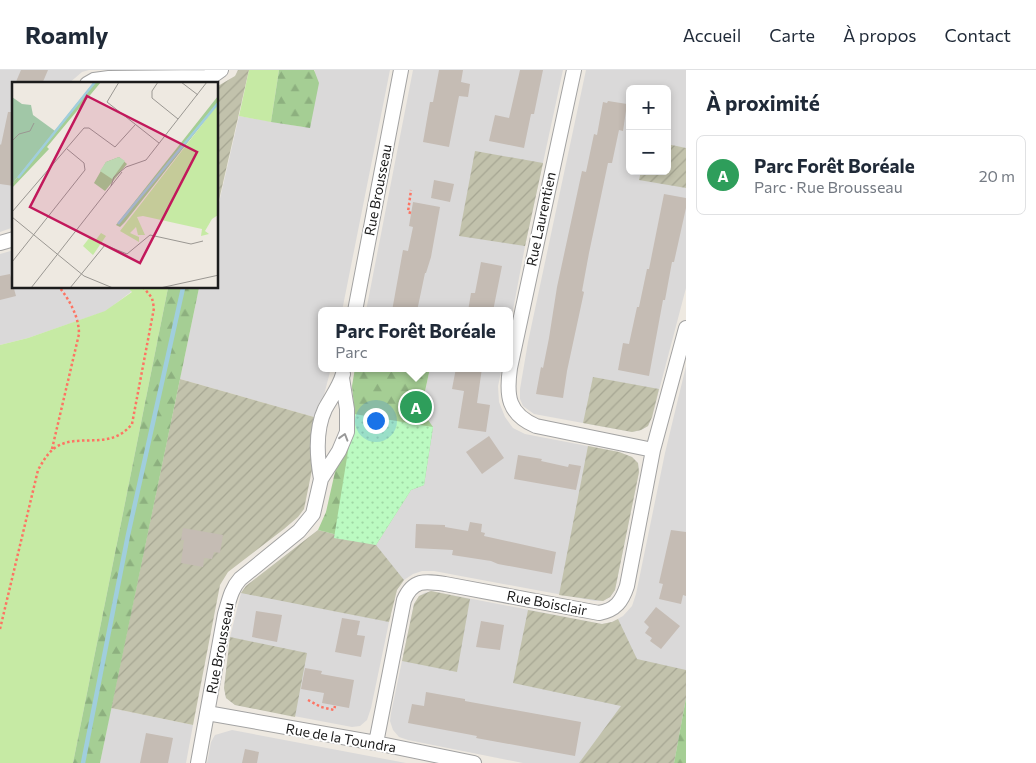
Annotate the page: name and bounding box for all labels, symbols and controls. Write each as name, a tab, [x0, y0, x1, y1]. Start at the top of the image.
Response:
text: Roamly	[25, 20, 108, 49]
text: Accueil	[683, 24, 741, 46]
text: Carte	[769, 24, 815, 46]
text: À propos	[843, 24, 917, 46]
text: Contact	[945, 24, 1011, 46]
inset map	[12, 82, 219, 289]
map controls	[626, 85, 671, 175]
button: +	[626, 85, 671, 130]
text: À proximité	[706, 90, 820, 115]
button: −	[626, 130, 671, 175]
street label: Rue Brousseau	[360, 143, 395, 237]
text: Parc Forêt Boréale	[754, 154, 915, 177]
text: A	[717, 166, 729, 185]
text: 20 m	[979, 166, 1015, 185]
street label: Rue Laurentien	[522, 170, 559, 268]
text: Parc · Rue Brousseau	[754, 177, 903, 196]
popup	[318, 307, 513, 372]
text: Parc Forêt Boréale	[335, 319, 496, 342]
text: Parc	[335, 342, 368, 361]
pin: A	[400, 388, 432, 426]
your location	[363, 408, 389, 434]
one-way arrow	[339, 433, 349, 441]
street label: Rue Boisclair	[505, 586, 589, 619]
street label: Rue Brousseau	[202, 601, 237, 695]
street label: Rue de la Toundra	[285, 719, 398, 756]

